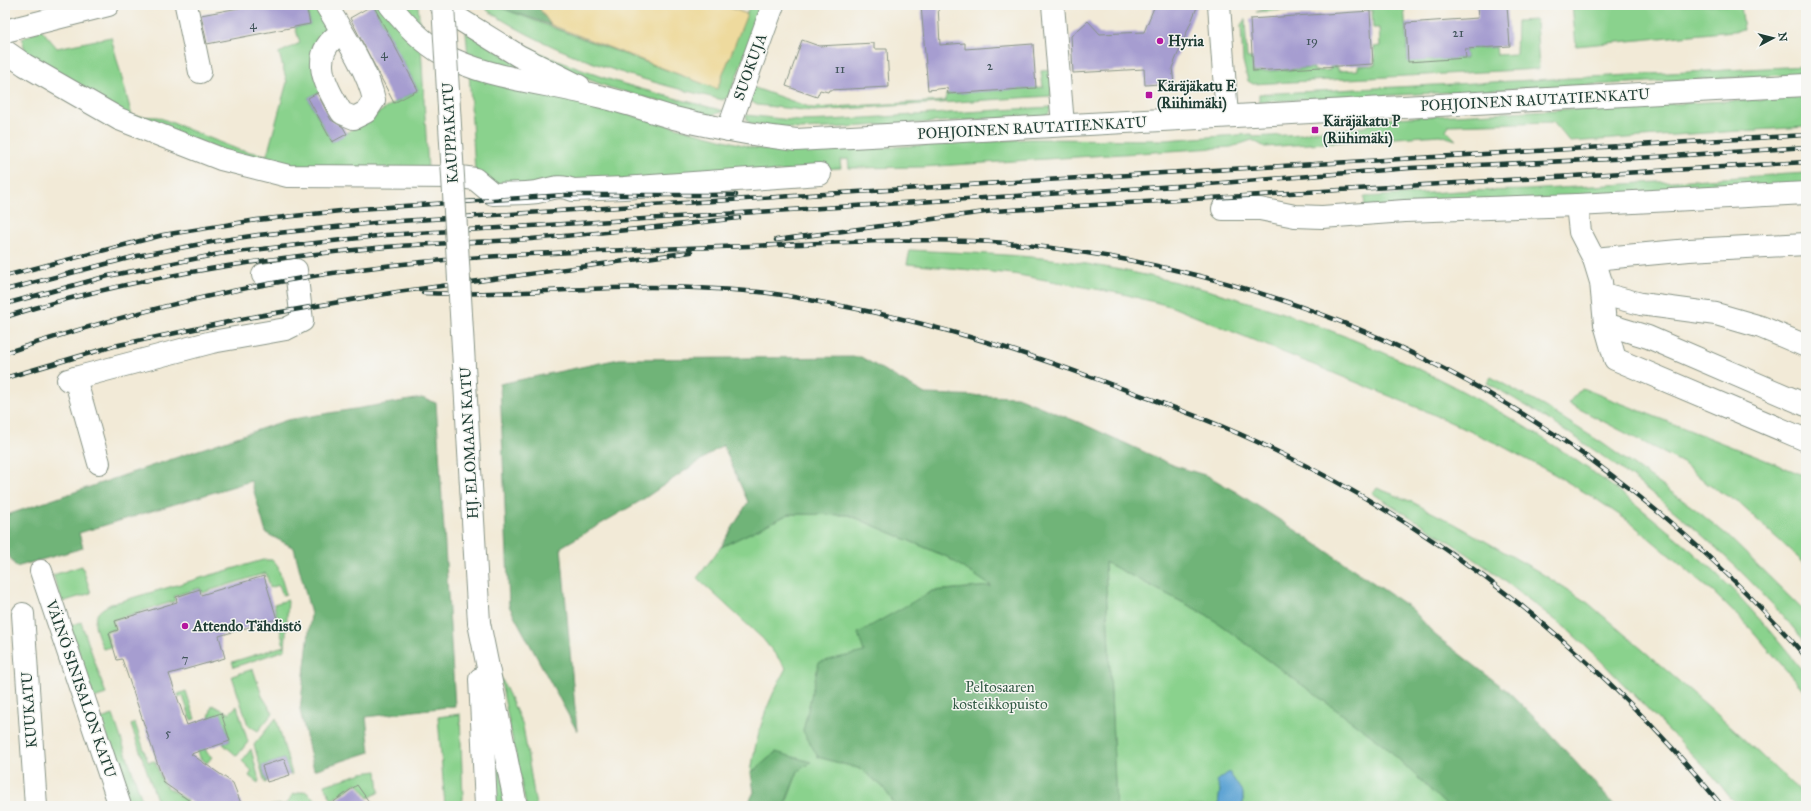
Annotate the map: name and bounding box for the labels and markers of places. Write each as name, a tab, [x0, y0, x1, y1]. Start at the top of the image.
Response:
place label: Hyria	[1168, 32, 1204, 51]
marker: Hyria	[1155, 36, 1165, 46]
place label: Käräjäkatu E (Riihimäki)	[1157, 77, 1237, 113]
marker: Käräjäkatu E (Riihimäki)	[1144, 90, 1154, 100]
place label: Käräjäkatu P (Riihimäki)	[1323, 112, 1401, 148]
marker: Käräjäkatu P (Riihimäki)	[1310, 125, 1320, 135]
place label: Attendo Tähdistö	[192, 617, 302, 635]
marker: Attendo Tähdistö	[180, 621, 190, 631]

